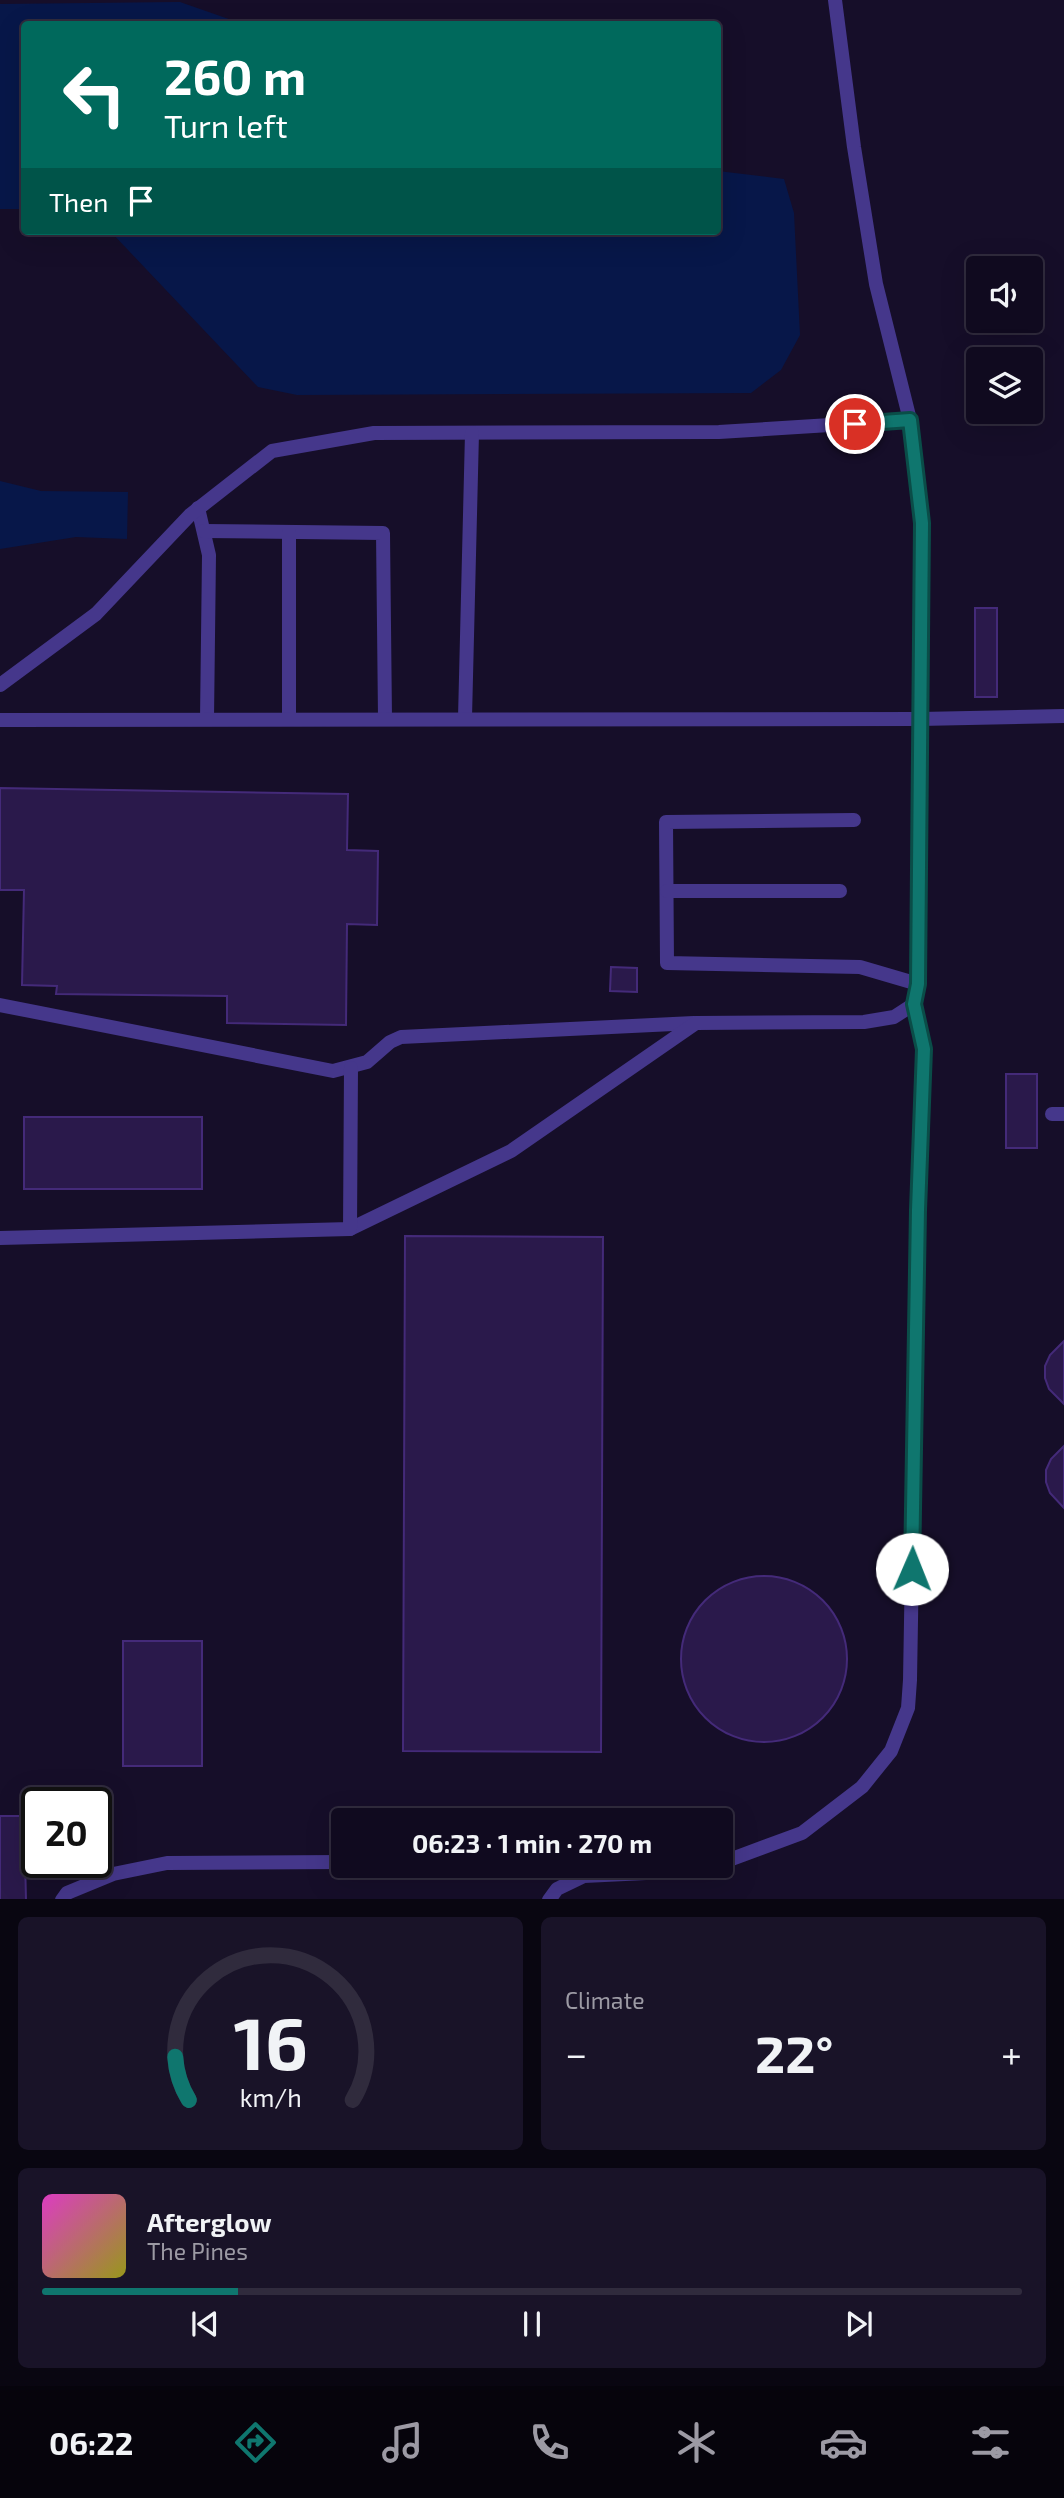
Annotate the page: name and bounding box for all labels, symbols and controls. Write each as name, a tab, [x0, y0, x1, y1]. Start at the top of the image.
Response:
text: 260 m	[164, 46, 306, 105]
icon: left	[49, 49, 140, 140]
text: Turn left	[164, 106, 288, 144]
icon: arrive	[122, 182, 160, 220]
text: Then	[49, 186, 108, 217]
map controls	[966, 256, 1043, 424]
button: sound	[966, 256, 1043, 333]
button: layers	[966, 347, 1043, 424]
pin	[825, 394, 885, 454]
icon: arrive	[836, 405, 874, 443]
position arrow	[875, 1532, 949, 1606]
speed limit sign: 20	[21, 1787, 112, 1878]
text: 06:23 · 1 min · 270 m	[412, 1827, 652, 1858]
text: Climate	[565, 1986, 645, 2014]
text: 16	[233, 1997, 308, 2085]
text: 22°	[755, 2021, 833, 2083]
text: −	[565, 2030, 587, 2076]
text: +	[1001, 2030, 1022, 2076]
text: km/h	[239, 2081, 302, 2111]
text: Afterglow	[147, 2206, 272, 2237]
text: The Pines	[147, 2237, 248, 2265]
icon: previous	[186, 2305, 224, 2343]
icon: pause	[513, 2305, 551, 2343]
icon: next	[840, 2305, 878, 2343]
icon: directions	[231, 2418, 280, 2467]
icon: music	[378, 2418, 427, 2467]
icon: phone	[525, 2418, 574, 2467]
icon: climate	[672, 2418, 721, 2467]
icon: car	[819, 2418, 868, 2467]
icon: filters	[966, 2418, 1015, 2467]
text: 06:22	[49, 2423, 133, 2461]

